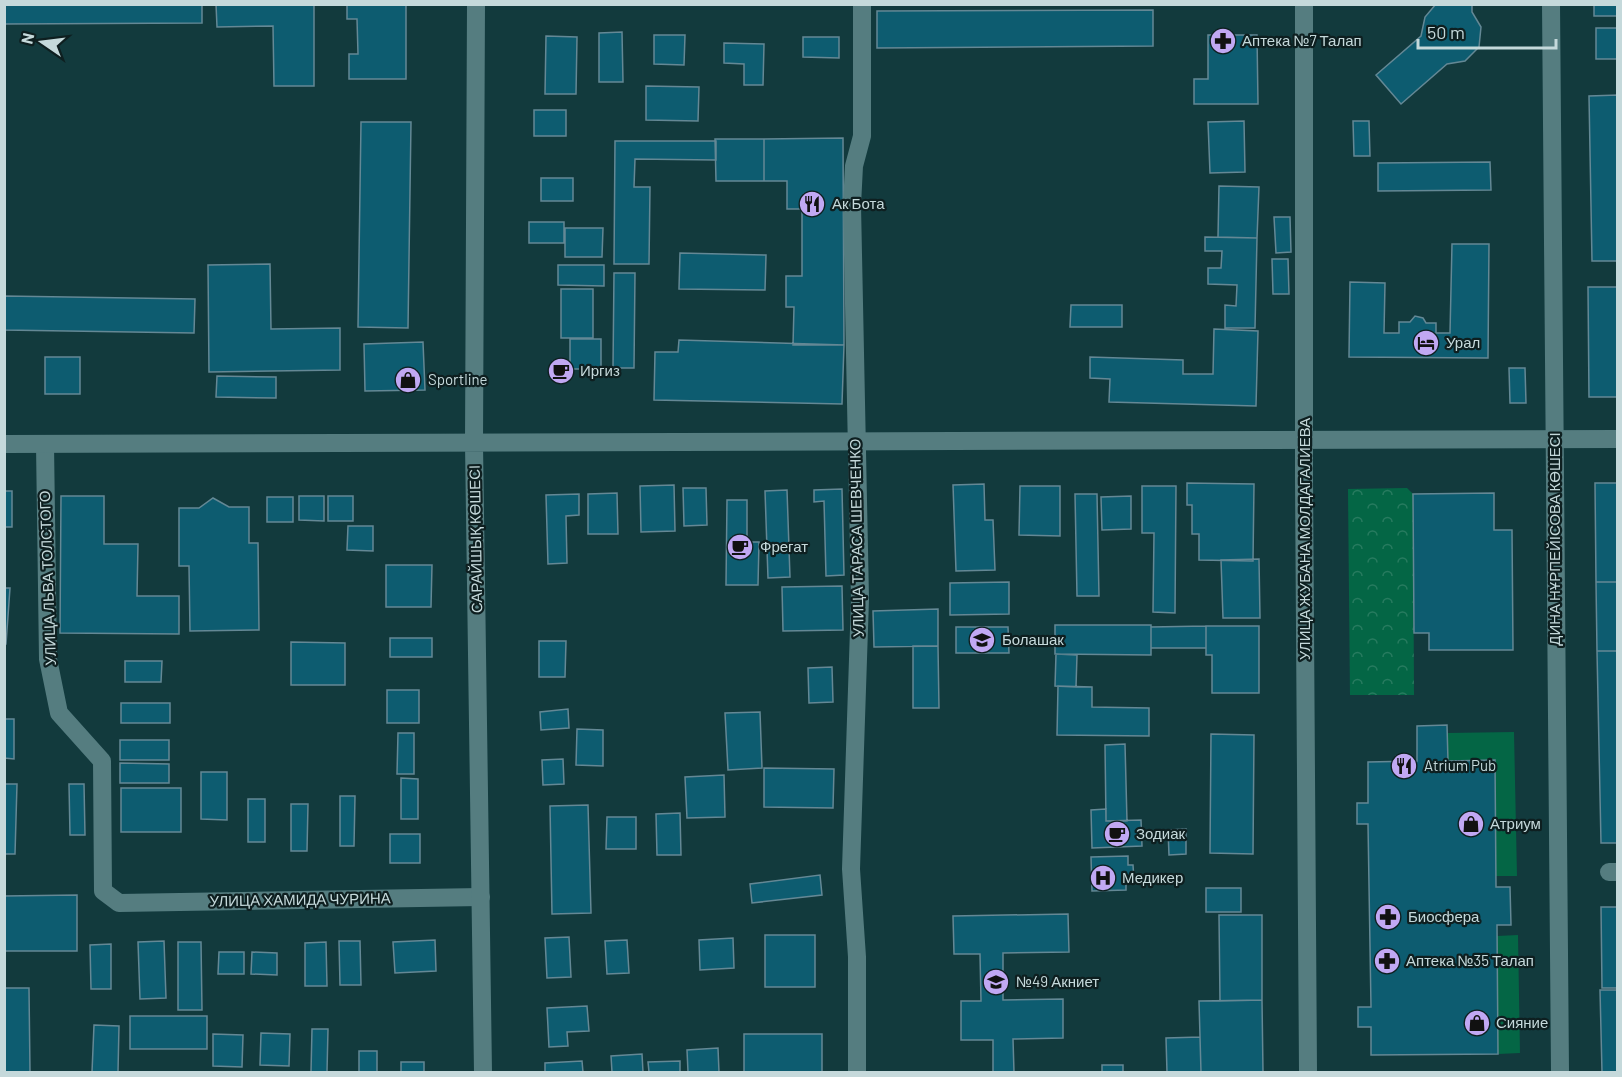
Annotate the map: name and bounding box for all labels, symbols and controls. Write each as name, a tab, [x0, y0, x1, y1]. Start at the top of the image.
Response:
north arrow	[12, 12, 72, 72]
scale bar	[1418, 12, 1556, 50]
text: 50 m	[1427, 21, 1465, 43]
pharmacy icon: Аптека №7 Талап	[1208, 26, 1238, 56]
text: N	[16, 31, 37, 46]
place label: Аптека №7 Талап	[1242, 31, 1362, 49]
restaurant icon: Ак Бота	[797, 189, 827, 219]
place label: Ак Бота	[832, 194, 885, 212]
hotel icon: Урал	[1411, 328, 1441, 358]
place label: Урал	[1446, 333, 1480, 351]
cafe icon: Иргиз	[546, 356, 576, 386]
place label: Иргиз	[580, 361, 620, 379]
shop icon: Sportline	[393, 365, 423, 395]
place label: Sportline	[428, 370, 488, 388]
street label: УЛИЦА ЖУБАНА МОЛДАГАЛИЕВА	[1295, 418, 1313, 660]
street label: ДИНА НҰРПЕЙІСОВА КӨШЕСІ	[1545, 432, 1563, 646]
street label: УЛИЦА ТАРАСА ШЕВЧЕНКО	[845, 438, 867, 638]
street label: САРАЙШЫҚ КӨШЕСІ	[465, 465, 485, 613]
street label: УЛИЦА ЛЬВА ТОЛСТОГО	[35, 490, 59, 666]
cafe icon: Фрегат	[725, 532, 755, 562]
place label: Фрегат	[760, 537, 808, 555]
school or university icon: Болашак	[967, 625, 997, 655]
place label: Болашак	[1002, 630, 1064, 648]
restaurant icon: Atrium Pub	[1389, 751, 1419, 781]
place label: Atrium Pub	[1424, 756, 1496, 774]
shop icon: Атриум	[1456, 809, 1486, 839]
place label: Атриум	[1490, 814, 1541, 832]
cafe icon: Зодиак	[1102, 819, 1132, 849]
place label: Зодиак	[1136, 824, 1186, 842]
hospital icon: Медикер	[1088, 863, 1118, 893]
place label: Медикер	[1122, 868, 1183, 886]
street label: УЛИЦА ХАМИДА ЧУРИНА	[209, 888, 391, 910]
pharmacy icon: Биосфера	[1373, 902, 1403, 932]
place label: Биосфера	[1408, 907, 1480, 925]
pharmacy icon: Аптека №35 Талап	[1372, 946, 1402, 976]
place label: Аптека №35 Талап	[1406, 951, 1534, 969]
school or university icon: №49 Акниет	[981, 967, 1011, 997]
place label: №49 Акниет	[1016, 972, 1099, 990]
shop icon: Сияние	[1462, 1008, 1492, 1038]
place label: Сияние	[1496, 1013, 1548, 1031]

